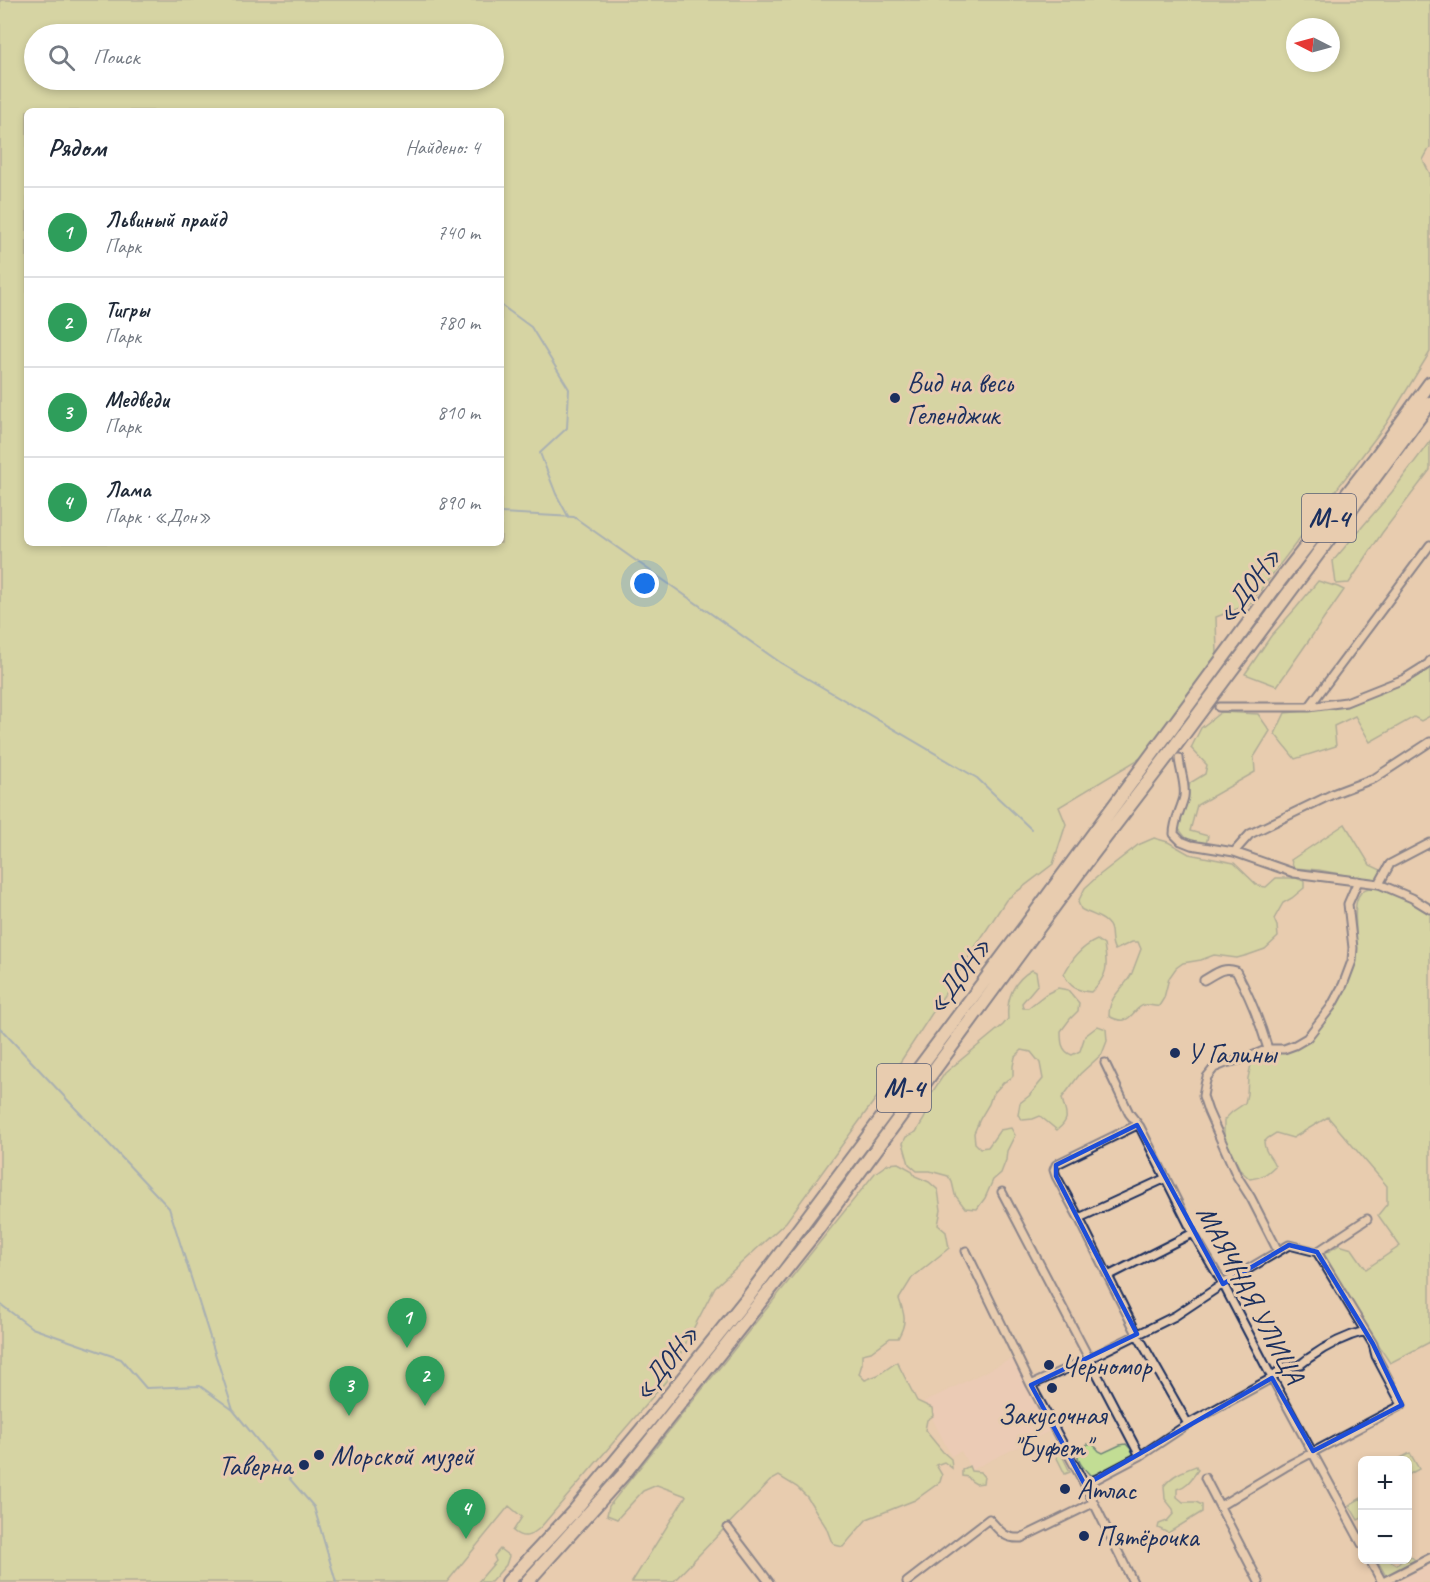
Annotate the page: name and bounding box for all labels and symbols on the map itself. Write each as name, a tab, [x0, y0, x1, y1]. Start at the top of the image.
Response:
north arrow	[1286, 18, 1340, 72]
place label: Вид на весь Геленджик	[907, 365, 1015, 432]
marker: Вид на весь Геленджик	[888, 391, 902, 405]
road number: М-4	[1302, 494, 1356, 542]
street label: «ДОН»	[1208, 540, 1289, 631]
your location	[630, 569, 659, 598]
street label: «ДОН»	[918, 930, 999, 1021]
place label: У Галины	[1187, 1036, 1278, 1071]
marker: У Галины	[1168, 1046, 1182, 1060]
road number: М-4	[877, 1064, 931, 1112]
street label: МАЯЧНАЯ УЛИЦА	[1189, 1199, 1313, 1391]
pin: 1	[388, 1298, 426, 1348]
street label: «ДОН»	[624, 1317, 707, 1407]
place label: Черномор	[1061, 1348, 1153, 1383]
pin: 2	[406, 1356, 444, 1406]
marker: Черномор	[1042, 1358, 1056, 1372]
pin: 3	[330, 1366, 368, 1416]
marker: Закусочная "Буфет"	[1045, 1381, 1059, 1395]
place label: Закусочная "Буфет"	[998, 1397, 1109, 1464]
place label: Морской музей	[331, 1438, 475, 1473]
place label: Таверна	[218, 1448, 295, 1483]
marker: Морской музей	[312, 1448, 326, 1462]
marker: Таверна	[297, 1458, 311, 1472]
place label: Атлас	[1077, 1472, 1138, 1507]
marker: Атлас	[1058, 1482, 1072, 1496]
pin: 4	[446, 1490, 486, 1539]
place label: Пятёрочка	[1096, 1519, 1200, 1554]
marker: Пятёрочка	[1077, 1529, 1091, 1543]

